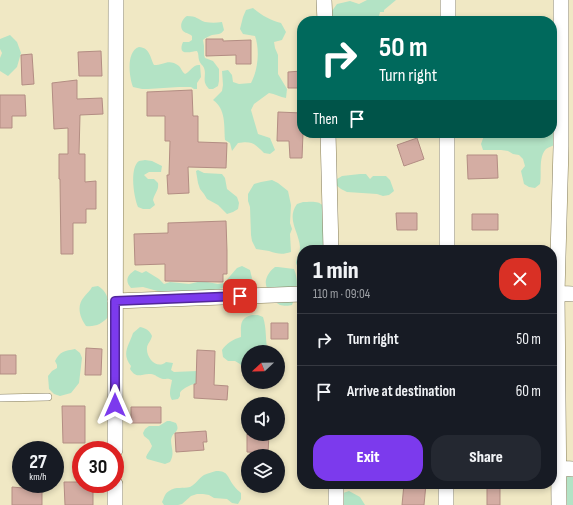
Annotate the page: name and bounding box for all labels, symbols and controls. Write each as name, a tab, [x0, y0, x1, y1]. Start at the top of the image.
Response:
text: 50 m	[379, 31, 428, 64]
icon: right	[313, 32, 365, 84]
text: Turn right	[379, 65, 437, 86]
icon: arrive	[346, 108, 368, 130]
text: Then	[313, 110, 338, 129]
text: 1 min	[313, 256, 359, 285]
button: close	[499, 258, 541, 300]
pin	[223, 279, 257, 313]
icon: arrive	[229, 285, 251, 307]
text: 110 m · 09:04	[313, 286, 370, 302]
icon: right	[313, 329, 335, 351]
text: Turn right	[347, 330, 399, 349]
text: 50 m	[516, 330, 541, 349]
north arrow	[241, 345, 285, 389]
map controls	[241, 345, 285, 493]
icon: arrive	[313, 381, 335, 403]
text: Arrive at destination	[347, 382, 456, 401]
text: 60 m	[516, 382, 541, 401]
position arrow	[94, 384, 136, 426]
button: sound	[241, 397, 285, 441]
button: Exit	[313, 435, 423, 481]
button: Share	[431, 435, 541, 481]
speed limit sign: 30	[72, 441, 124, 493]
button: layers	[241, 449, 285, 493]
text: 27	[29, 450, 47, 474]
text: km/h	[29, 471, 47, 483]

